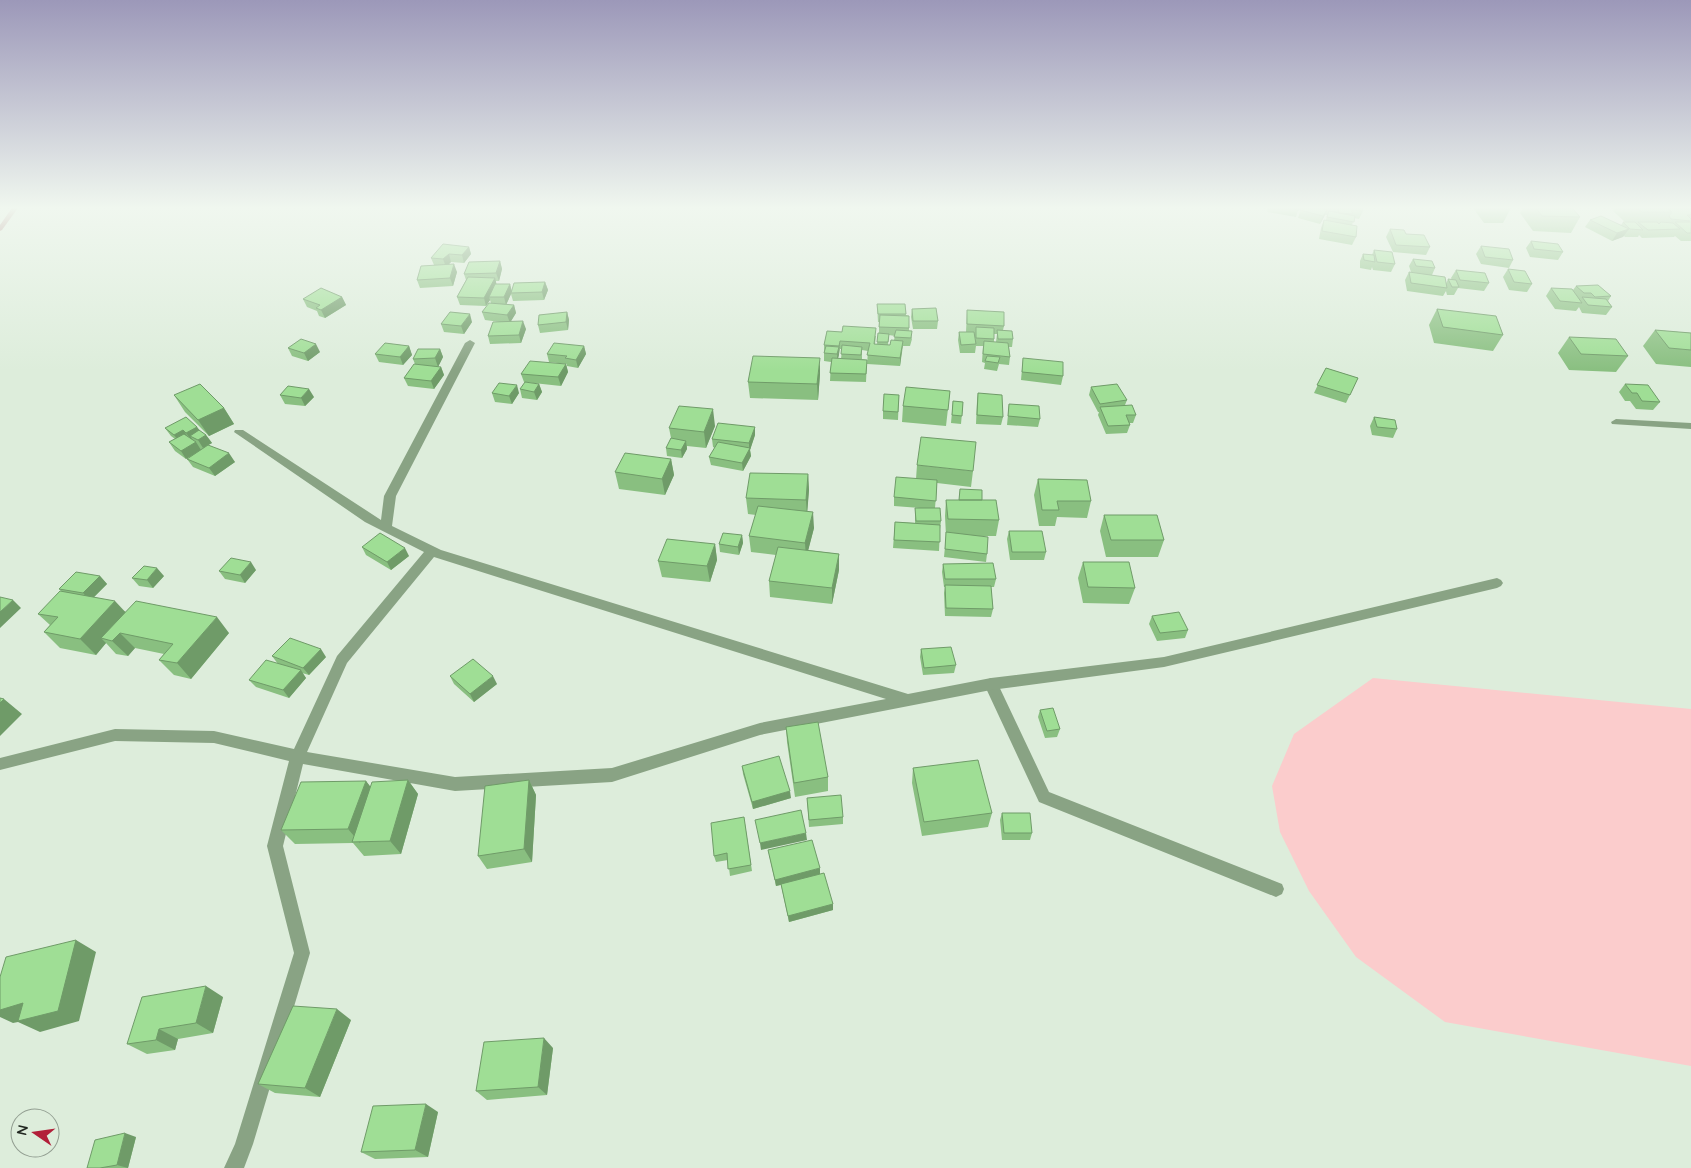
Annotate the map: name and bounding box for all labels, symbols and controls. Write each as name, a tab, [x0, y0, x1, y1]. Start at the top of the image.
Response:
north arrow	[10, 1108, 60, 1158]
text: N	[12, 1123, 32, 1137]

